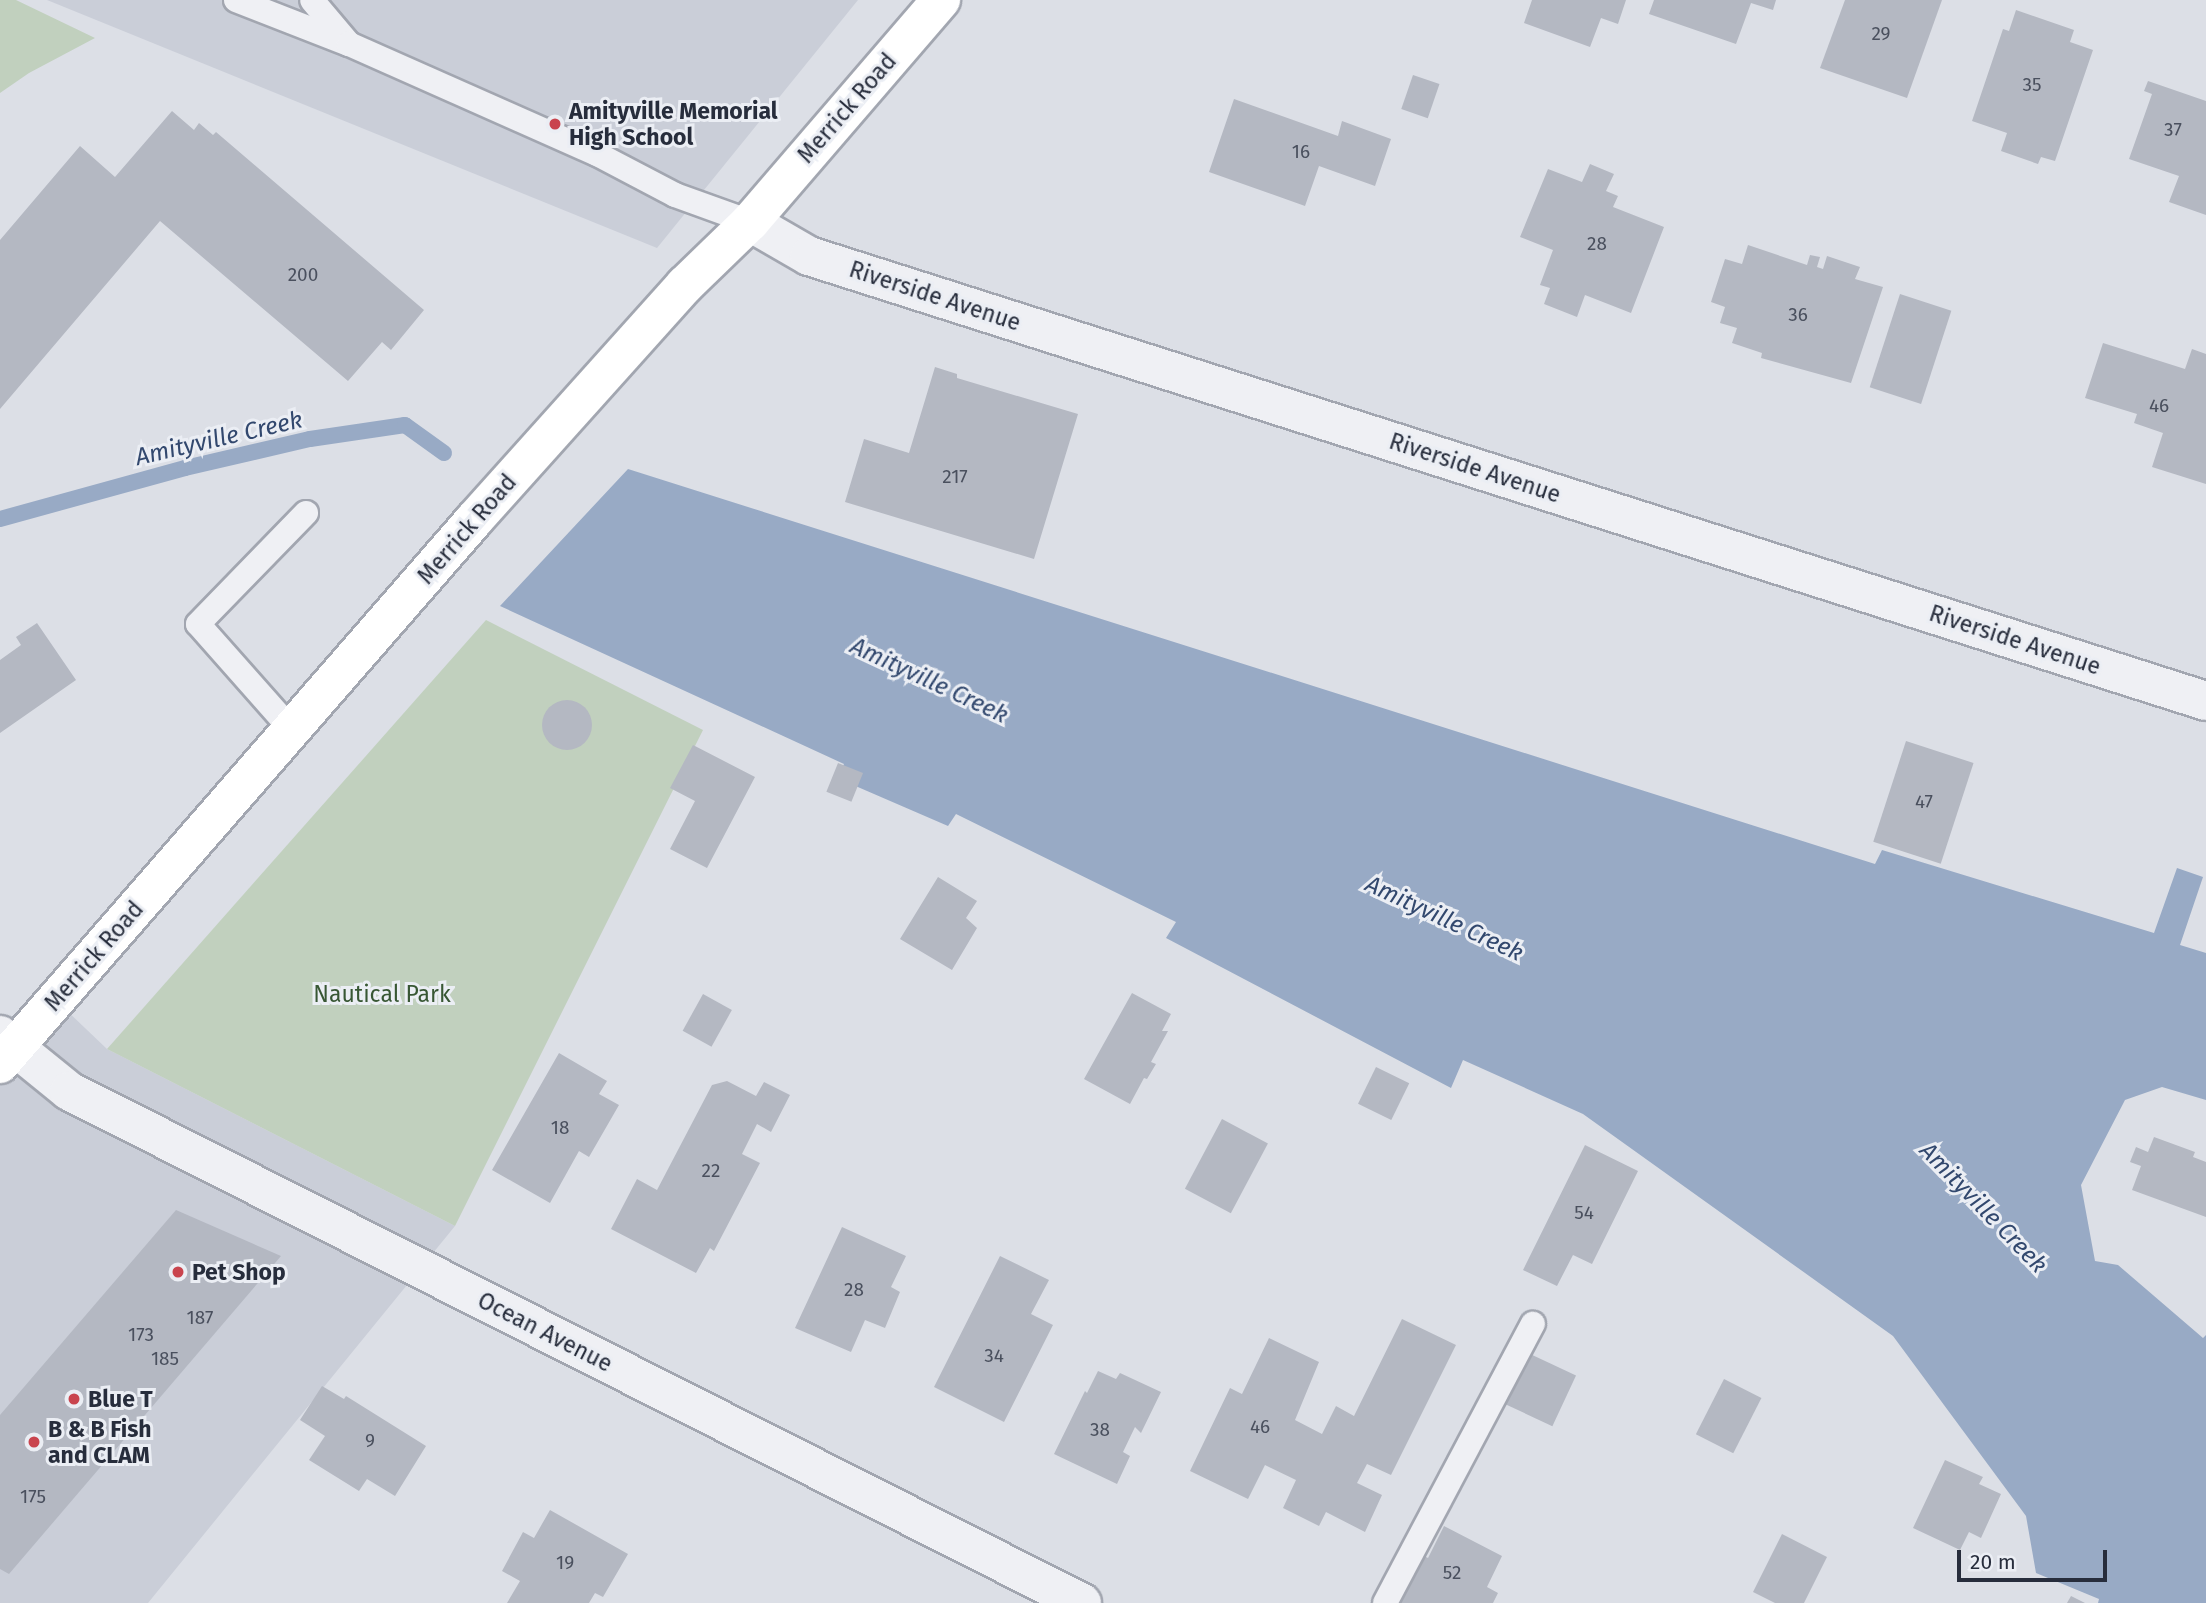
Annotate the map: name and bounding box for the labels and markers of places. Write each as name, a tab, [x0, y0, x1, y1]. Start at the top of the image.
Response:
place label: Amityville Memorial High School	[569, 97, 778, 151]
marker: Amityville Memorial High School	[547, 116, 563, 132]
place label: Pet Shop	[192, 1258, 286, 1286]
marker: Pet Shop	[170, 1264, 186, 1280]
place label: Blue T	[88, 1385, 153, 1413]
marker: Blue T	[66, 1391, 82, 1407]
place label: B & B Fish and CLAM	[48, 1415, 152, 1469]
marker: B & B Fish and CLAM	[26, 1434, 42, 1450]

